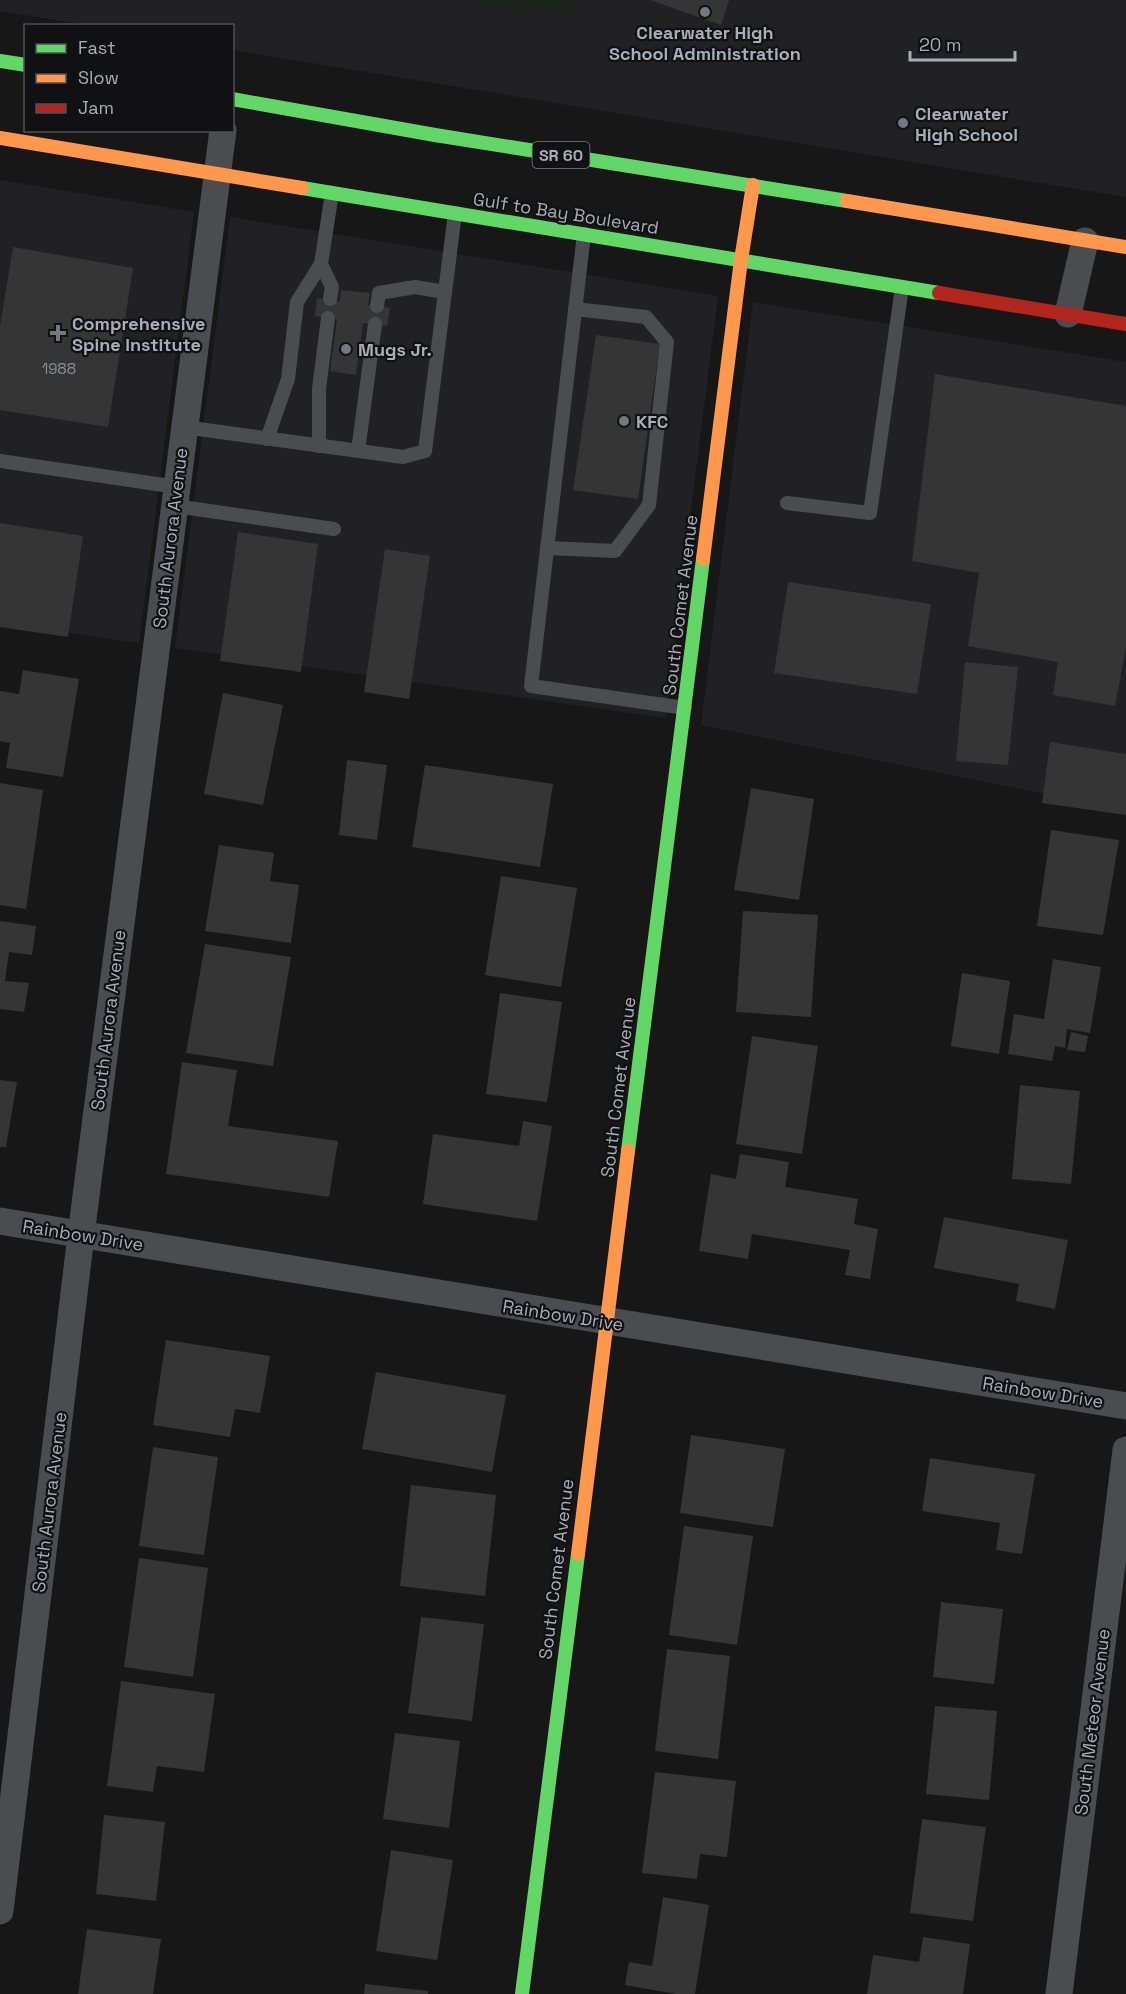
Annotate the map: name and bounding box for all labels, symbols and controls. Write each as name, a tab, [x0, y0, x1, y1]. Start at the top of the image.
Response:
marker: Clearwater High School Administration	[698, 5, 712, 19]
place label: Clearwater High School Administration	[609, 21, 801, 65]
legend	[24, 24, 234, 132]
scale bar	[910, 24, 1015, 62]
text: 20 m	[919, 33, 962, 56]
text: Fast	[78, 36, 115, 59]
text: Slow	[78, 66, 119, 89]
text: Jam	[78, 96, 114, 119]
place label: Clearwater High School	[915, 102, 1018, 146]
marker: Clearwater High School	[896, 116, 910, 130]
road number: SR 60	[532, 142, 590, 168]
street label: Gulf to Bay Boulevard	[471, 187, 661, 239]
place label: Comprehensive Spine Institute	[72, 312, 205, 356]
marker: Comprehensive Spine Institute	[49, 324, 67, 342]
place label: Mugs Jr.	[358, 338, 432, 361]
marker: Mugs Jr.	[339, 342, 353, 356]
house number: 1988	[42, 359, 76, 378]
place label: KFC	[636, 410, 668, 433]
marker: KFC	[617, 414, 631, 428]
street label: South Aurora Avenue	[148, 446, 192, 630]
street label: South Comet Avenue	[658, 513, 702, 697]
street label: South Aurora Avenue	[86, 928, 130, 1112]
street label: South Comet Avenue	[596, 995, 640, 1179]
street label: Rainbow Drive	[21, 1214, 145, 1256]
street label: Rainbow Drive	[501, 1294, 625, 1336]
street label: Rainbow Drive	[981, 1371, 1105, 1413]
street label: South Aurora Avenue	[27, 1410, 71, 1594]
street label: South Comet Avenue	[534, 1477, 578, 1661]
street label: South Meteor Avenue	[1069, 1628, 1115, 1816]

